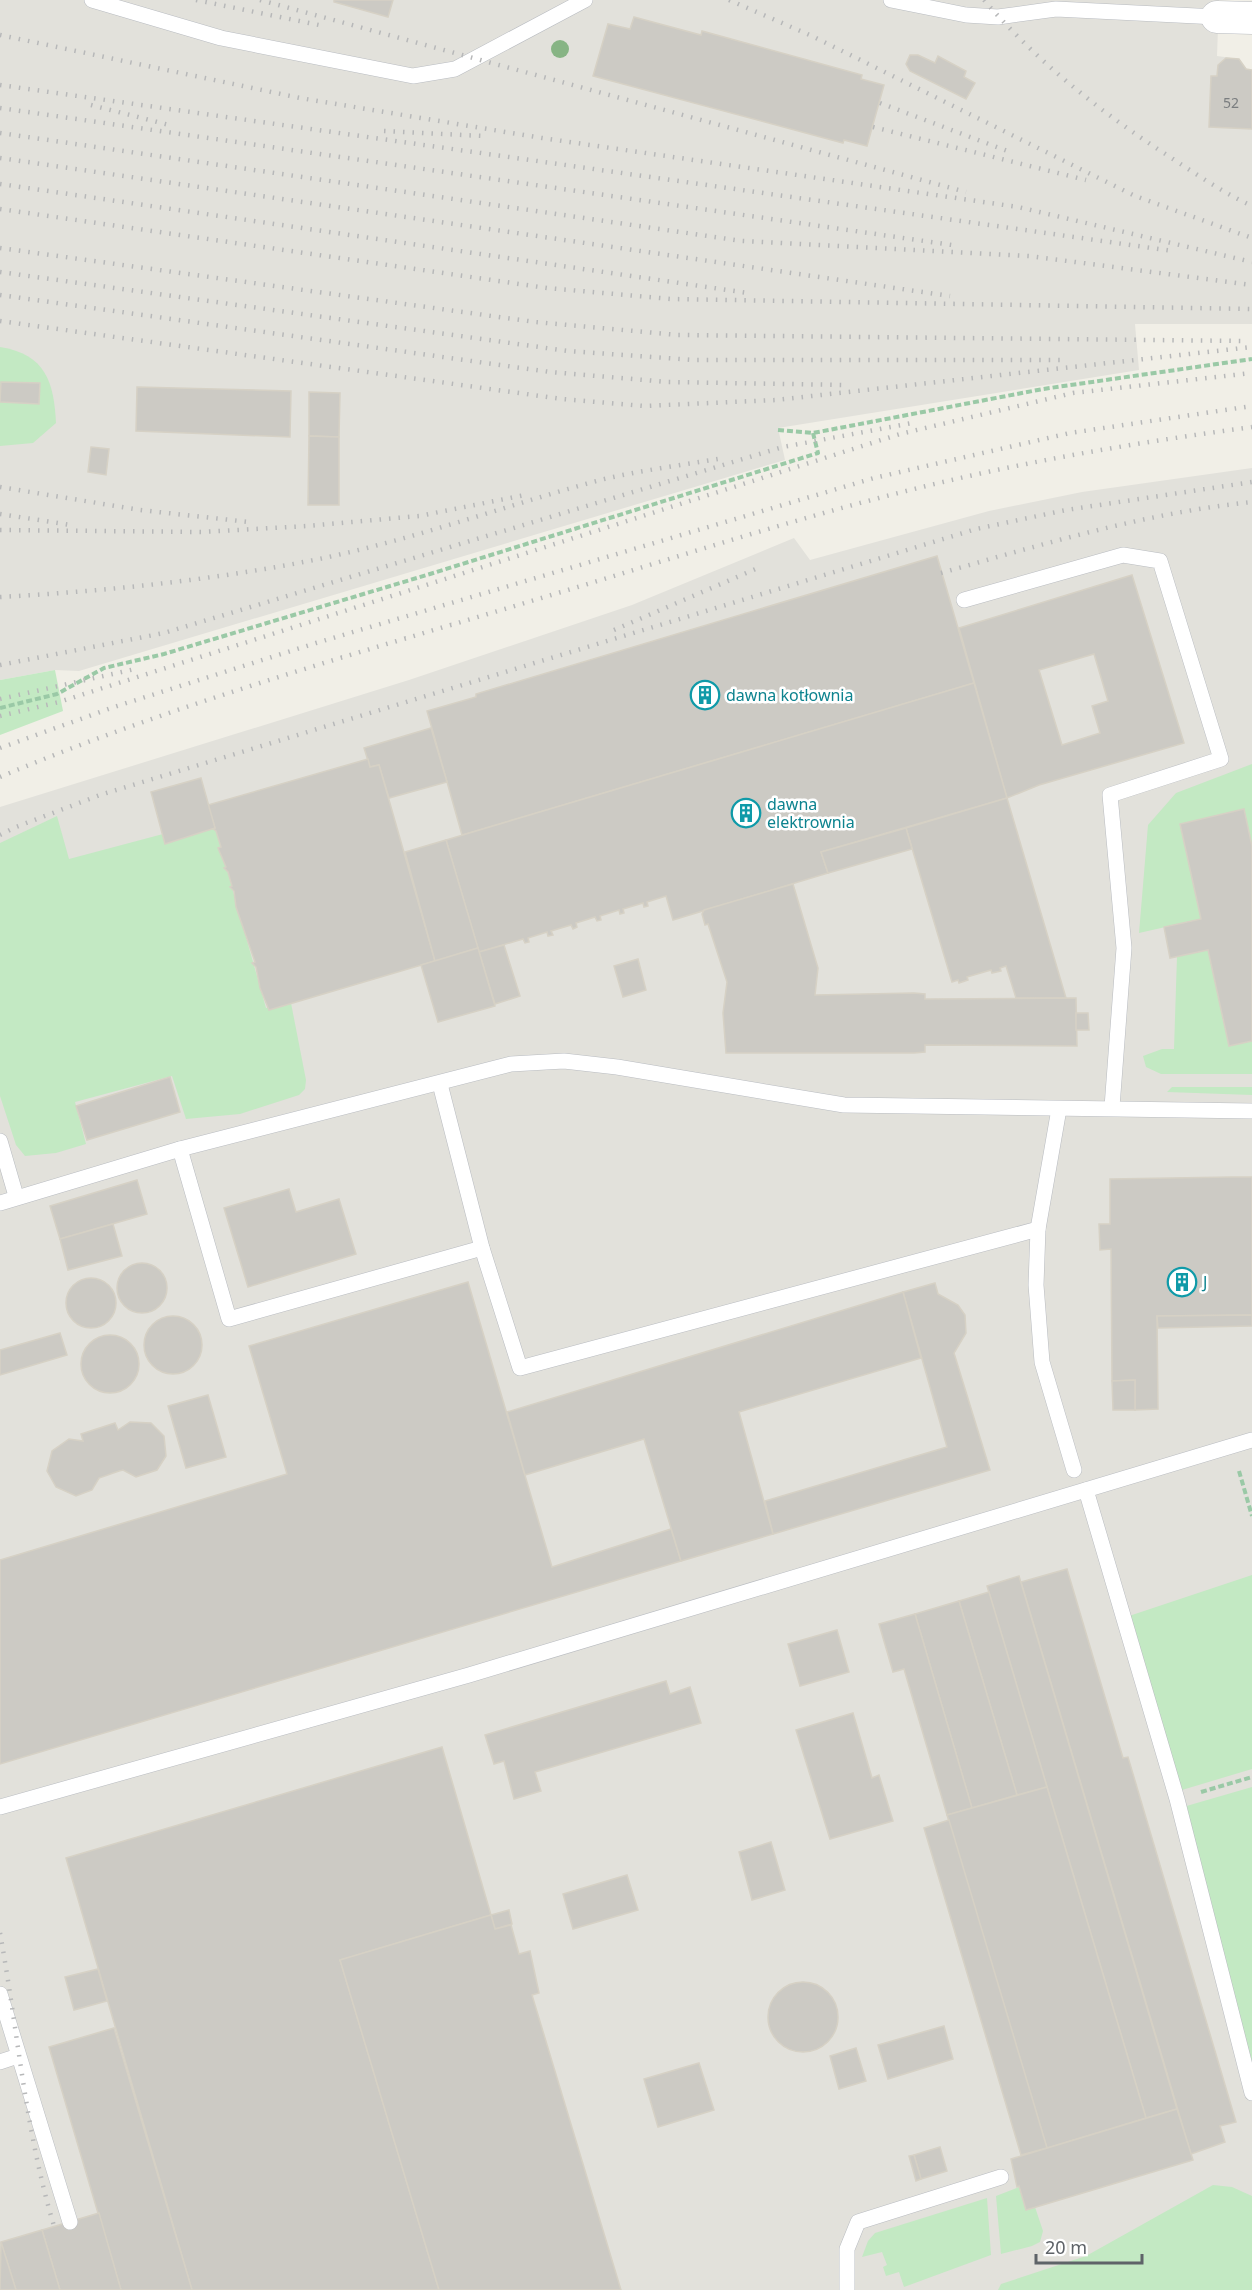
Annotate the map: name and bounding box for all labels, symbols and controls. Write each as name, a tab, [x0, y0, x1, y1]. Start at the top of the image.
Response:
house number: 52	[1223, 93, 1239, 112]
building icon: dawna kotłownia	[689, 679, 721, 711]
place label: dawna kotłownia	[726, 684, 853, 706]
place label: dawna elektrownia	[767, 793, 855, 833]
building icon: dawna elektrownia	[730, 797, 762, 829]
building icon: J	[1166, 1266, 1198, 1298]
place label: J	[1201, 1271, 1207, 1293]
scale bar	[1036, 2227, 1142, 2265]
text: 20 m	[1045, 2235, 1087, 2259]

